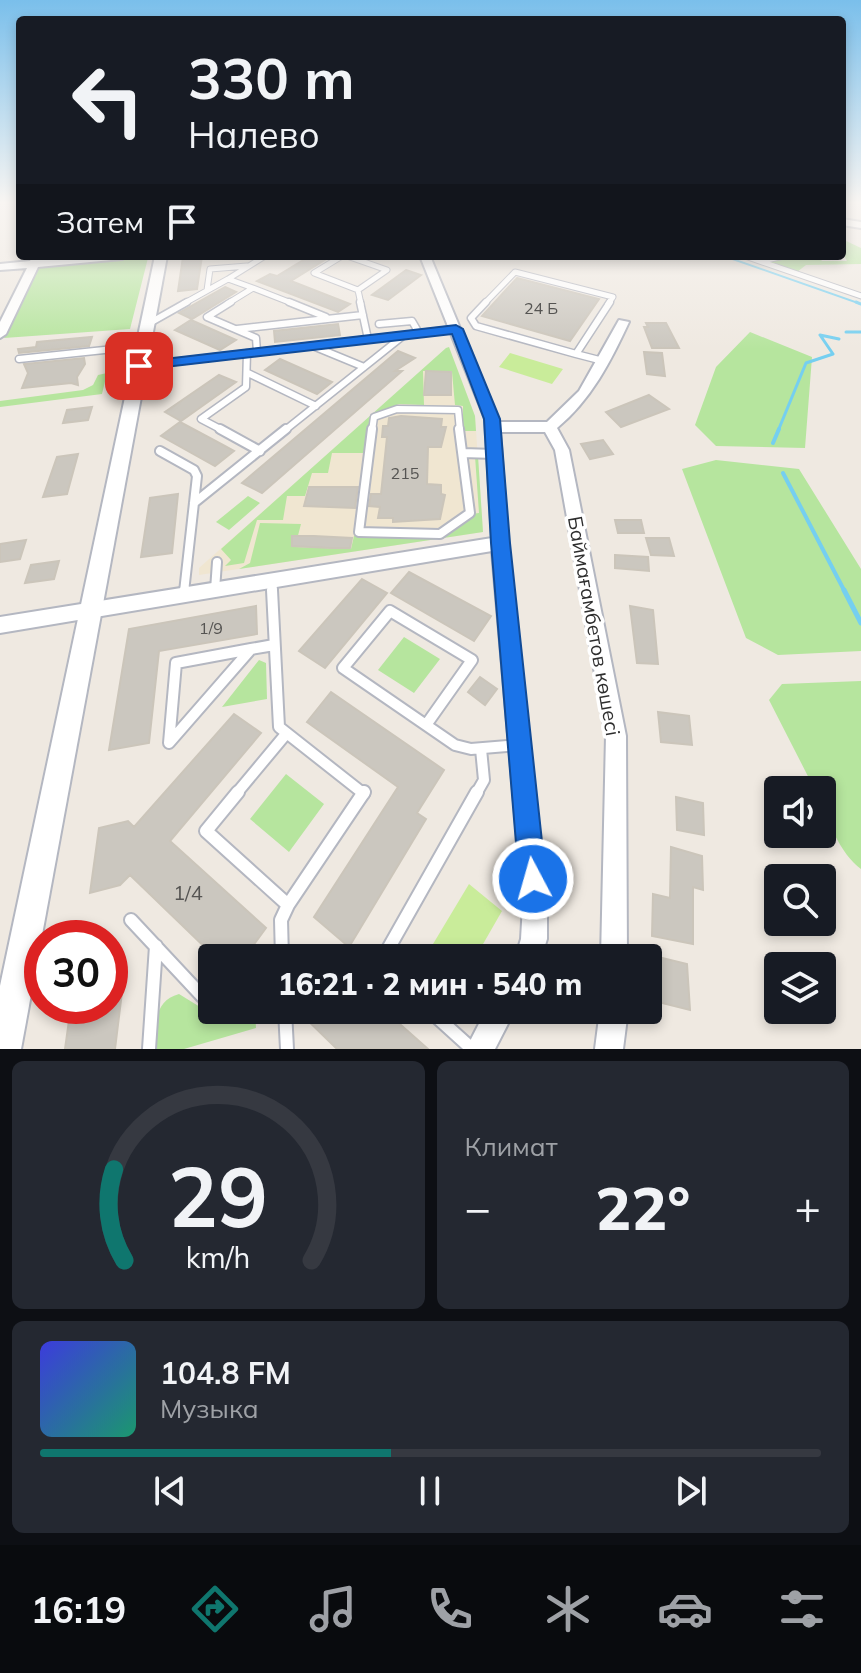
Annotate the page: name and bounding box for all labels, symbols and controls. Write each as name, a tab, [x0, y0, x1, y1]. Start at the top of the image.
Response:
text: 330 m	[188, 43, 355, 113]
icon: left	[56, 48, 160, 152]
text: Налево	[188, 112, 320, 157]
icon: arrive	[160, 200, 204, 244]
text: Затем	[56, 203, 144, 241]
house number: 24 Б	[524, 298, 558, 318]
pin	[105, 332, 173, 400]
icon: arrive	[117, 344, 161, 388]
house number: 215	[391, 463, 419, 483]
street label: Баймағамбетов көшесі	[563, 514, 626, 738]
house number: 1/9	[199, 618, 223, 638]
map controls	[764, 776, 836, 1024]
button: sound	[764, 776, 836, 848]
position arrow	[491, 837, 575, 921]
button: search	[764, 864, 836, 936]
house number: 1/4	[173, 880, 203, 905]
speed limit sign: 30	[24, 920, 128, 1024]
button: layers	[764, 952, 836, 1024]
text: 16:21 · 2 мин · 540 m	[278, 965, 582, 1003]
text: Климат	[465, 1130, 558, 1163]
text: 29	[168, 1143, 268, 1248]
text: 22°	[595, 1170, 690, 1245]
text: −	[465, 1180, 491, 1235]
text: +	[795, 1180, 821, 1235]
text: km/h	[186, 1239, 251, 1275]
text: 104.8 FM	[160, 1354, 291, 1392]
text: Музыка	[160, 1392, 259, 1425]
icon: previous	[148, 1469, 192, 1513]
icon: pause	[408, 1469, 452, 1513]
icon: next	[669, 1469, 713, 1513]
icon: directions	[187, 1581, 243, 1637]
icon: music	[305, 1581, 361, 1637]
icon: phone	[422, 1581, 478, 1637]
icon: climate	[540, 1581, 596, 1637]
icon: car	[657, 1581, 713, 1637]
icon: filters	[774, 1581, 830, 1637]
text: 16:19	[31, 1587, 126, 1632]

